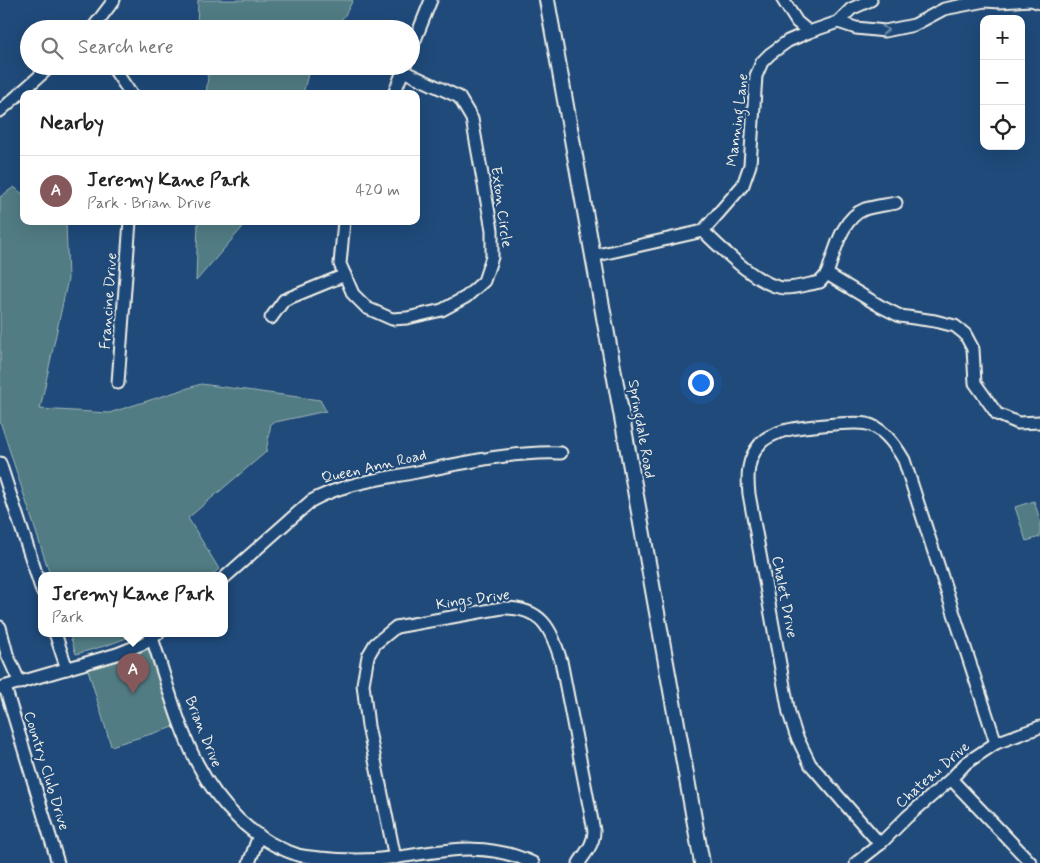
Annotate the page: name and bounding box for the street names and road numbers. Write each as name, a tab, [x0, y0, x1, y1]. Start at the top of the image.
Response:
street label: Manning Lane	[722, 72, 755, 168]
street label: Exton Circle	[485, 165, 517, 249]
street label: Francine Drive	[96, 252, 122, 350]
street label: Springdale Road	[621, 378, 660, 480]
street label: Queen Ann Road	[319, 445, 429, 489]
street label: Chalet Drive	[766, 554, 802, 640]
street label: Kings Drive	[435, 585, 511, 616]
street label: Brian Drive	[180, 693, 226, 771]
street label: Country Club Drive	[18, 709, 74, 833]
street label: Chateau Drive	[891, 737, 975, 813]

